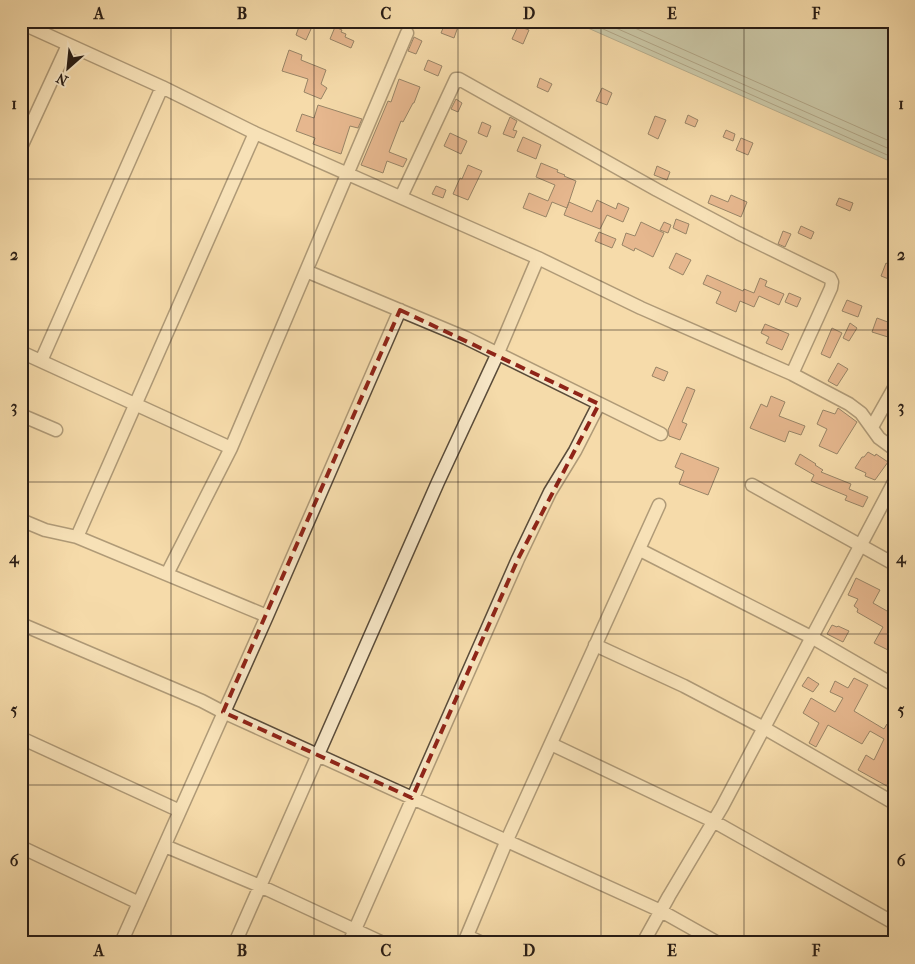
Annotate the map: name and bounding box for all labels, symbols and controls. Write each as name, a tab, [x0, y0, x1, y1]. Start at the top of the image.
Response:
text: A	[93, 4, 105, 23]
text: B	[237, 4, 247, 23]
text: C	[381, 4, 392, 23]
text: D	[523, 4, 535, 23]
text: E	[667, 4, 677, 23]
text: F	[811, 4, 821, 23]
north arrow	[42, 42, 92, 92]
text: N	[53, 69, 71, 89]
text: 1	[11, 94, 17, 113]
text: 1	[898, 94, 904, 113]
text: 2	[10, 245, 18, 264]
text: 2	[897, 245, 905, 264]
text: 3	[11, 397, 17, 417]
text: 3	[898, 397, 904, 417]
text: 4	[8, 548, 20, 568]
text: 4	[895, 548, 907, 568]
text: 5	[11, 700, 18, 719]
text: 5	[898, 700, 905, 719]
text: 6	[10, 851, 19, 870]
text: 6	[897, 851, 906, 870]
text: A	[93, 941, 105, 960]
text: B	[237, 941, 247, 960]
text: C	[381, 941, 392, 960]
text: D	[523, 941, 535, 960]
text: E	[667, 941, 677, 960]
text: F	[811, 941, 821, 960]

